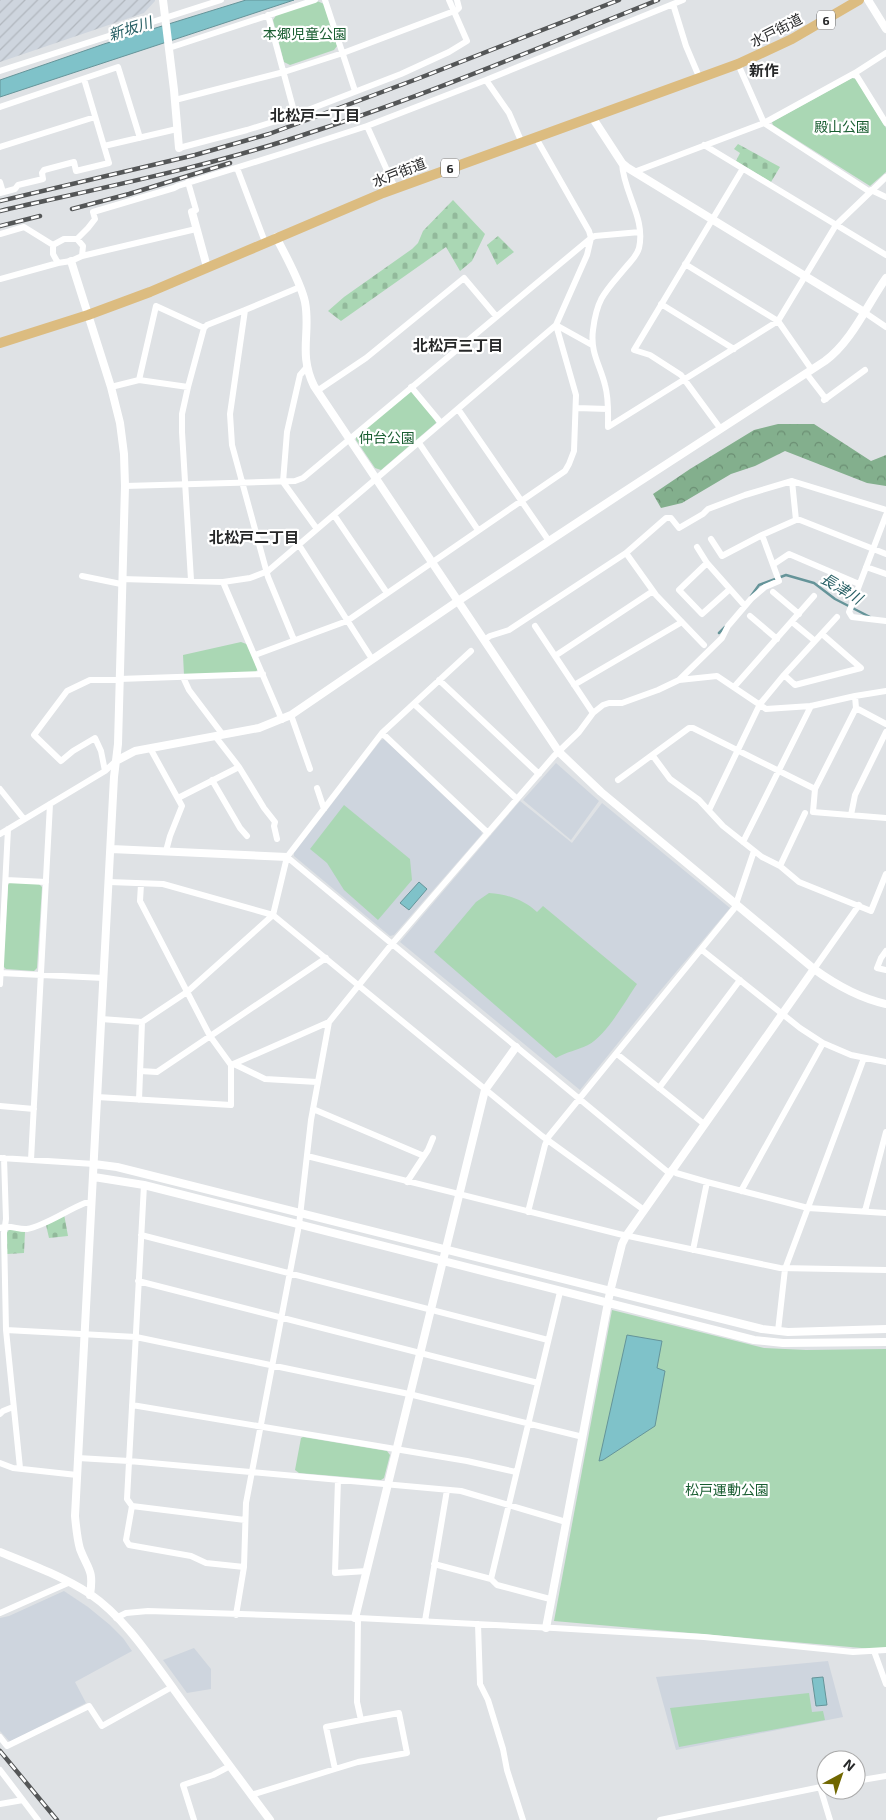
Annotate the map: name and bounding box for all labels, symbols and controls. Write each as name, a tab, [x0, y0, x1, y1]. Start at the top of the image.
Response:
street label: 水戸街道	[747, 10, 805, 50]
road number: 6	[817, 10, 835, 30]
water label: 新坂川	[106, 12, 156, 44]
park label: 本郷児童公園	[263, 25, 347, 42]
district label: 新作	[749, 61, 779, 79]
district label: 北松戸一丁目	[270, 106, 360, 124]
park label: 殿山公園	[814, 118, 870, 135]
street label: 水戸街道	[370, 154, 428, 190]
road number: 6	[441, 158, 459, 178]
district label: 北松戸三丁目	[413, 336, 503, 354]
park label: 仲台公園	[359, 429, 415, 446]
district label: 北松戸二丁目	[209, 528, 299, 546]
water label: 長津川	[818, 569, 868, 608]
park label: 松戸運動公園	[685, 1481, 769, 1498]
north arrow	[816, 1750, 866, 1800]
text: N	[840, 1755, 859, 1774]

